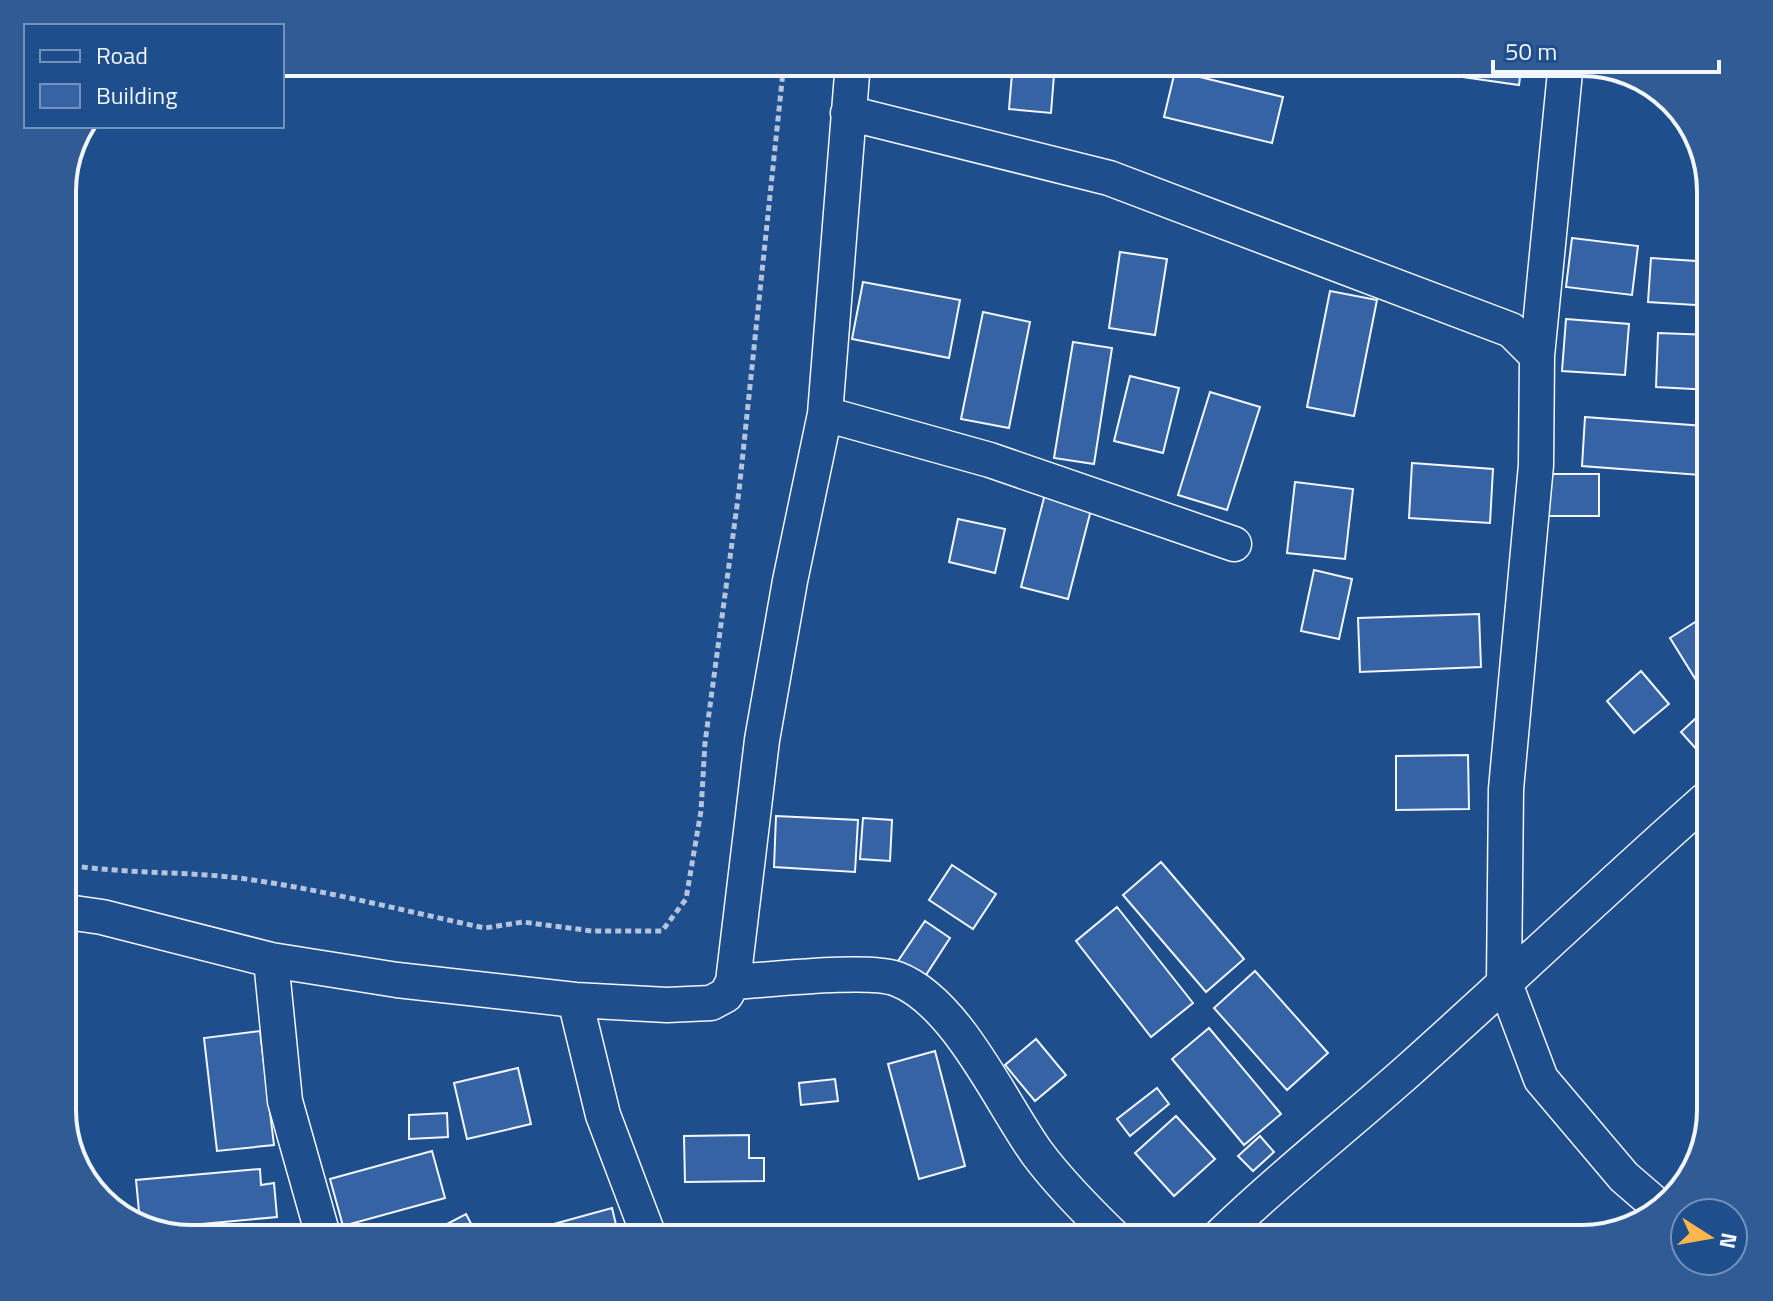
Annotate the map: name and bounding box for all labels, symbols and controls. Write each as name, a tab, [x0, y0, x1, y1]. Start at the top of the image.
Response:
legend	[24, 24, 284, 128]
scale bar	[1493, 24, 1719, 74]
text: 50 m	[1505, 33, 1557, 69]
text: Road	[96, 37, 148, 73]
text: Building	[96, 77, 178, 113]
north arrow	[1669, 1197, 1749, 1277]
text: N	[1710, 1230, 1747, 1252]

